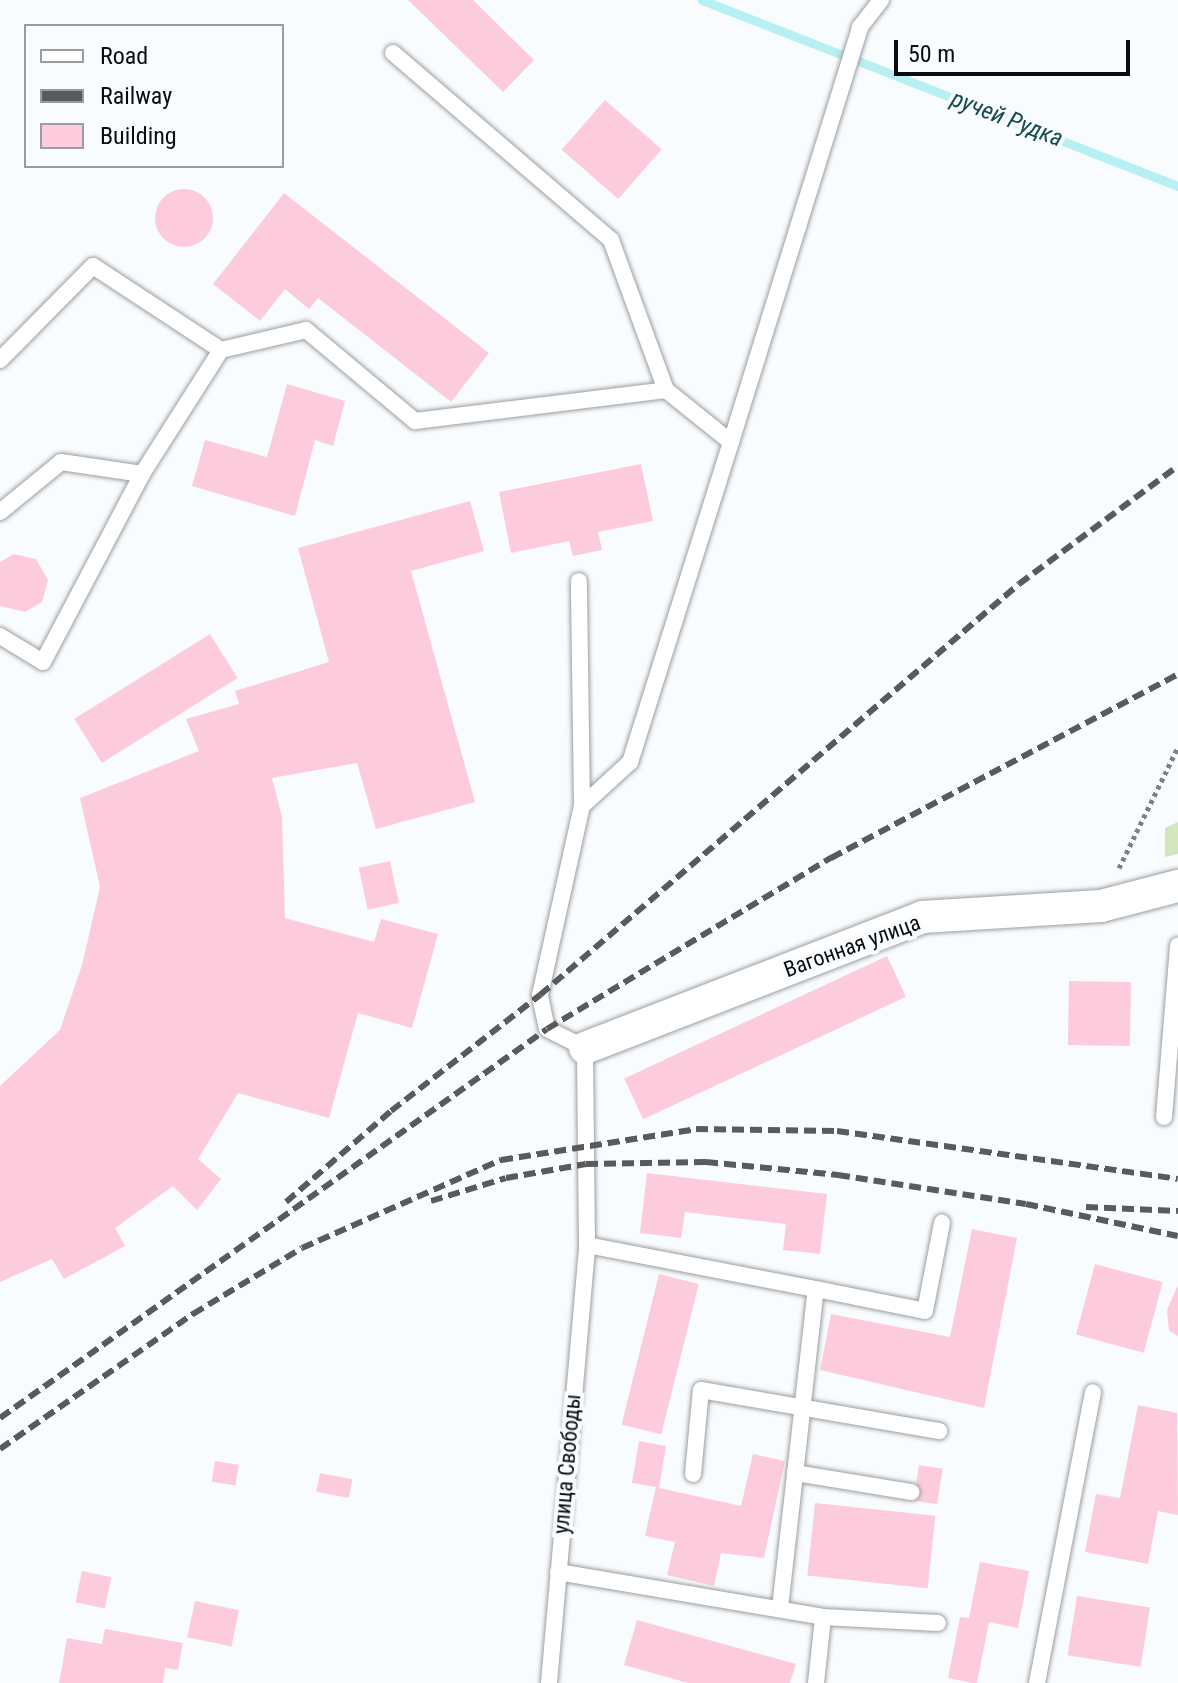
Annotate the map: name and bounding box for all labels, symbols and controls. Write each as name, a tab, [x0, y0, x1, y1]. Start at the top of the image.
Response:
legend	[24, 24, 284, 168]
scale bar	[898, 24, 1134, 74]
text: 50 m	[908, 40, 955, 68]
text: Road	[100, 42, 148, 70]
text: Railway	[100, 82, 172, 110]
water label: ручей Рудка	[947, 85, 1067, 153]
text: Building	[100, 122, 177, 150]
street label: Вагонная улица	[780, 909, 924, 983]
street label: улица Свободы	[548, 1393, 586, 1535]

